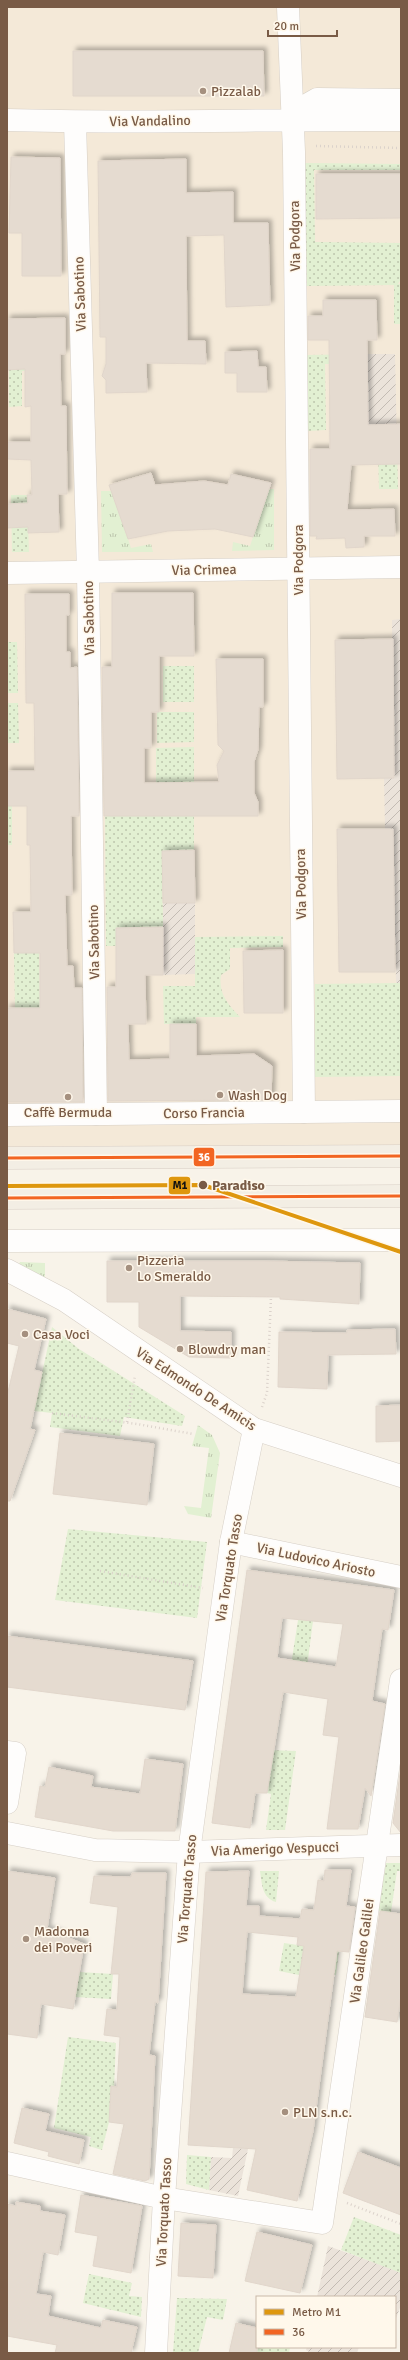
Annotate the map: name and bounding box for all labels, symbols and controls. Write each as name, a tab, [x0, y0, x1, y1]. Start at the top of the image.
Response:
scale bar	[268, 12, 337, 38]
text: 20 m	[274, 19, 299, 34]
place label: Pizzalab	[211, 83, 261, 100]
marker: Pizzalab	[198, 86, 208, 96]
street label: Via Vandalino	[109, 112, 191, 130]
street label: Via Podgora	[286, 200, 304, 272]
street label: Via Sabotino	[70, 256, 90, 332]
street label: Via Podgora	[290, 524, 307, 596]
street label: Via Crimea	[171, 561, 237, 579]
street label: Via Sabotino	[80, 580, 98, 656]
street label: Via Podgora	[292, 848, 310, 920]
street label: Via Sabotino	[85, 904, 103, 980]
place label: Wash Dog	[228, 1087, 287, 1104]
marker: Wash Dog	[215, 1090, 225, 1100]
marker: Caffè Bermuda	[63, 1092, 73, 1102]
place label: Caffè Bermuda	[24, 1104, 112, 1121]
street label: Corso Francia	[163, 1104, 245, 1122]
line badge: 36	[193, 1147, 215, 1167]
text: 36	[198, 1151, 210, 1164]
line badge: M1	[168, 1176, 191, 1195]
place label: Paradiso	[212, 1177, 265, 1194]
text: M1	[172, 1179, 188, 1192]
marker: Paradiso	[197, 1179, 209, 1191]
place label: Pizzeria Lo Smeraldo	[137, 1252, 211, 1285]
marker: Pizzeria Lo Smeraldo	[124, 1263, 134, 1273]
place label: Casa Voci	[33, 1326, 90, 1343]
marker: Casa Voci	[20, 1329, 30, 1339]
place label: Blowdry man	[188, 1341, 266, 1358]
street label: Via Edmondo De Amicis	[132, 1344, 260, 1434]
marker: Blowdry man	[175, 1344, 185, 1354]
street label: Via Torquato Tasso	[212, 1513, 246, 1623]
street label: Via Ludovico Ariosto	[255, 1539, 377, 1581]
street label: Via Torquato Tasso	[174, 1834, 200, 1944]
street label: Via Amerigo Vespucci	[211, 1838, 339, 1860]
street label: Via Galileo Galilei	[346, 1897, 378, 2005]
place label: Madonna dei Poveri	[34, 1923, 92, 1956]
marker: Madonna dei Poveri	[21, 1934, 31, 1944]
place label: PLN s.n.c.	[293, 2104, 352, 2121]
marker: PLN s.n.c.	[280, 2107, 290, 2117]
street label: Via Torquato Tasso	[153, 2157, 175, 2267]
legend	[256, 2296, 396, 2348]
text: Metro M1	[292, 2305, 341, 2320]
text: 36	[292, 2325, 305, 2340]

